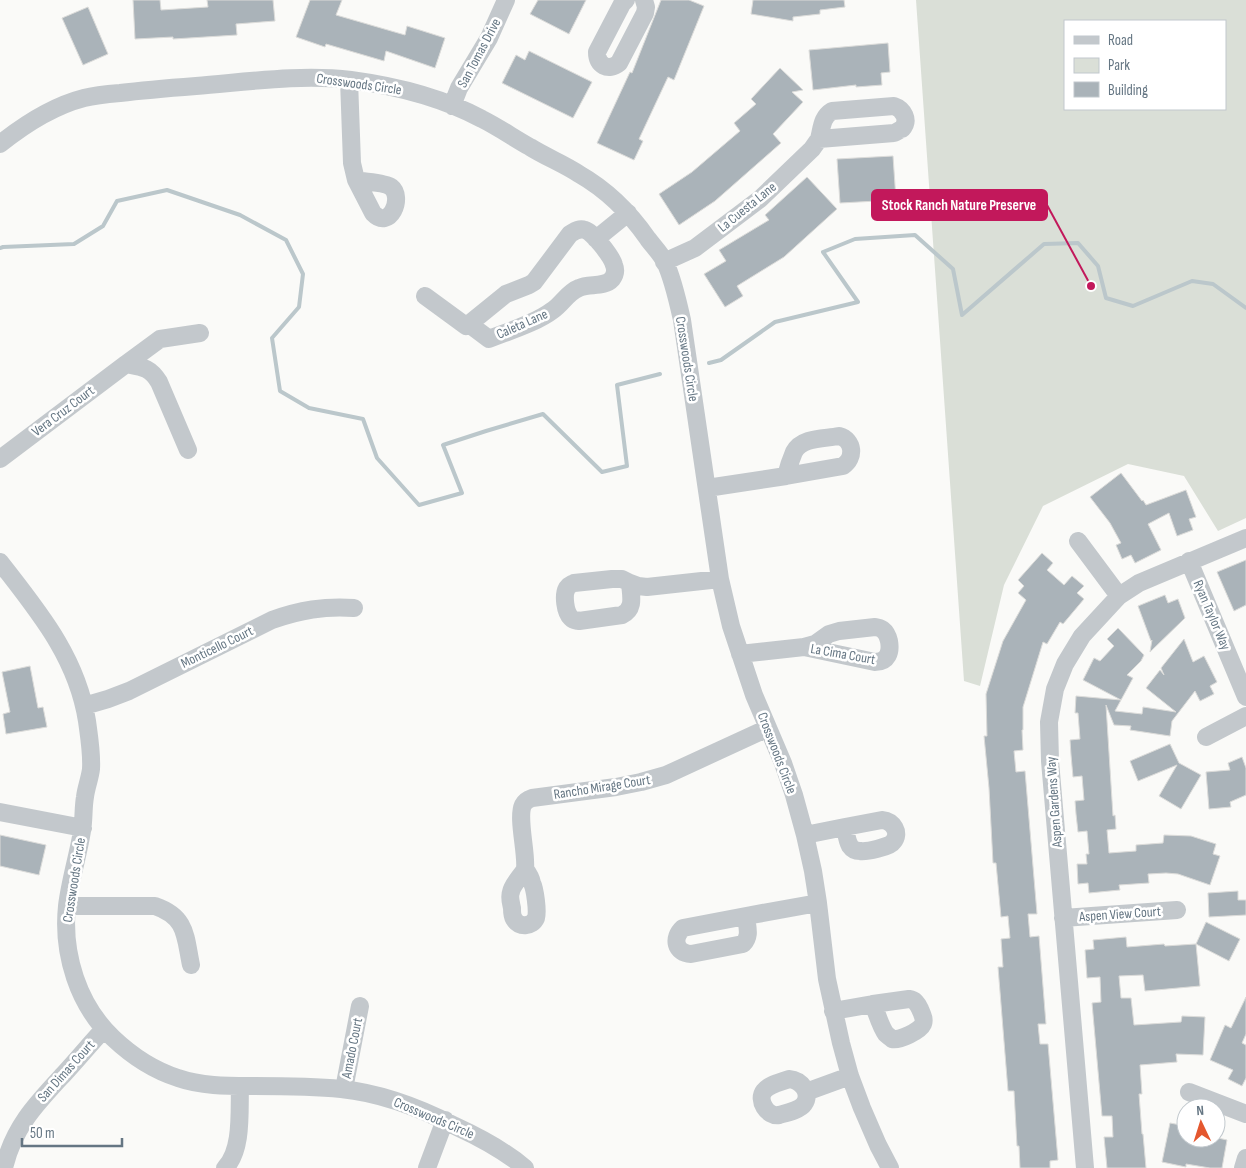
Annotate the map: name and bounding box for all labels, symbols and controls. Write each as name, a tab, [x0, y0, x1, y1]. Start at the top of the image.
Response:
street label: San Tomas Drive	[454, 15, 504, 91]
legend	[1064, 20, 1226, 110]
text: Road	[1108, 31, 1133, 50]
text: Park	[1108, 56, 1130, 75]
street label: Crosswoods Circle	[315, 70, 403, 98]
text: Building	[1108, 81, 1148, 100]
street label: La Cuesta Lane	[714, 178, 780, 236]
callout: Stock Ranch Nature Preserve	[872, 190, 1047, 220]
text: Stock Ranch Nature Preserve	[882, 196, 1036, 215]
street label: Caleta Lane	[494, 305, 550, 343]
street label: Crosswoods Circle	[672, 315, 702, 403]
street label: Vera Cruz Court	[29, 382, 97, 440]
street label: Ryan Taylor Way	[1190, 577, 1235, 653]
street label: Monticello Court	[178, 622, 256, 672]
street label: La Cima Court	[809, 640, 877, 668]
street label: Crosswoods Circle	[754, 710, 800, 796]
street label: Aspen Gardens Way	[1042, 755, 1066, 849]
street label: Rancho Mirage Court	[552, 771, 652, 803]
street label: Crosswoods Circle	[59, 836, 89, 924]
street label: Aspen View Court	[1077, 903, 1162, 925]
street label: Amado Court	[338, 1016, 366, 1081]
street label: San Dimas Court	[34, 1037, 98, 1105]
street label: Crosswoods Circle	[391, 1093, 477, 1143]
north arrow	[1176, 1098, 1226, 1148]
text: N	[1196, 1102, 1204, 1119]
scale bar	[22, 1116, 122, 1148]
text: 50 m	[30, 1124, 55, 1143]

